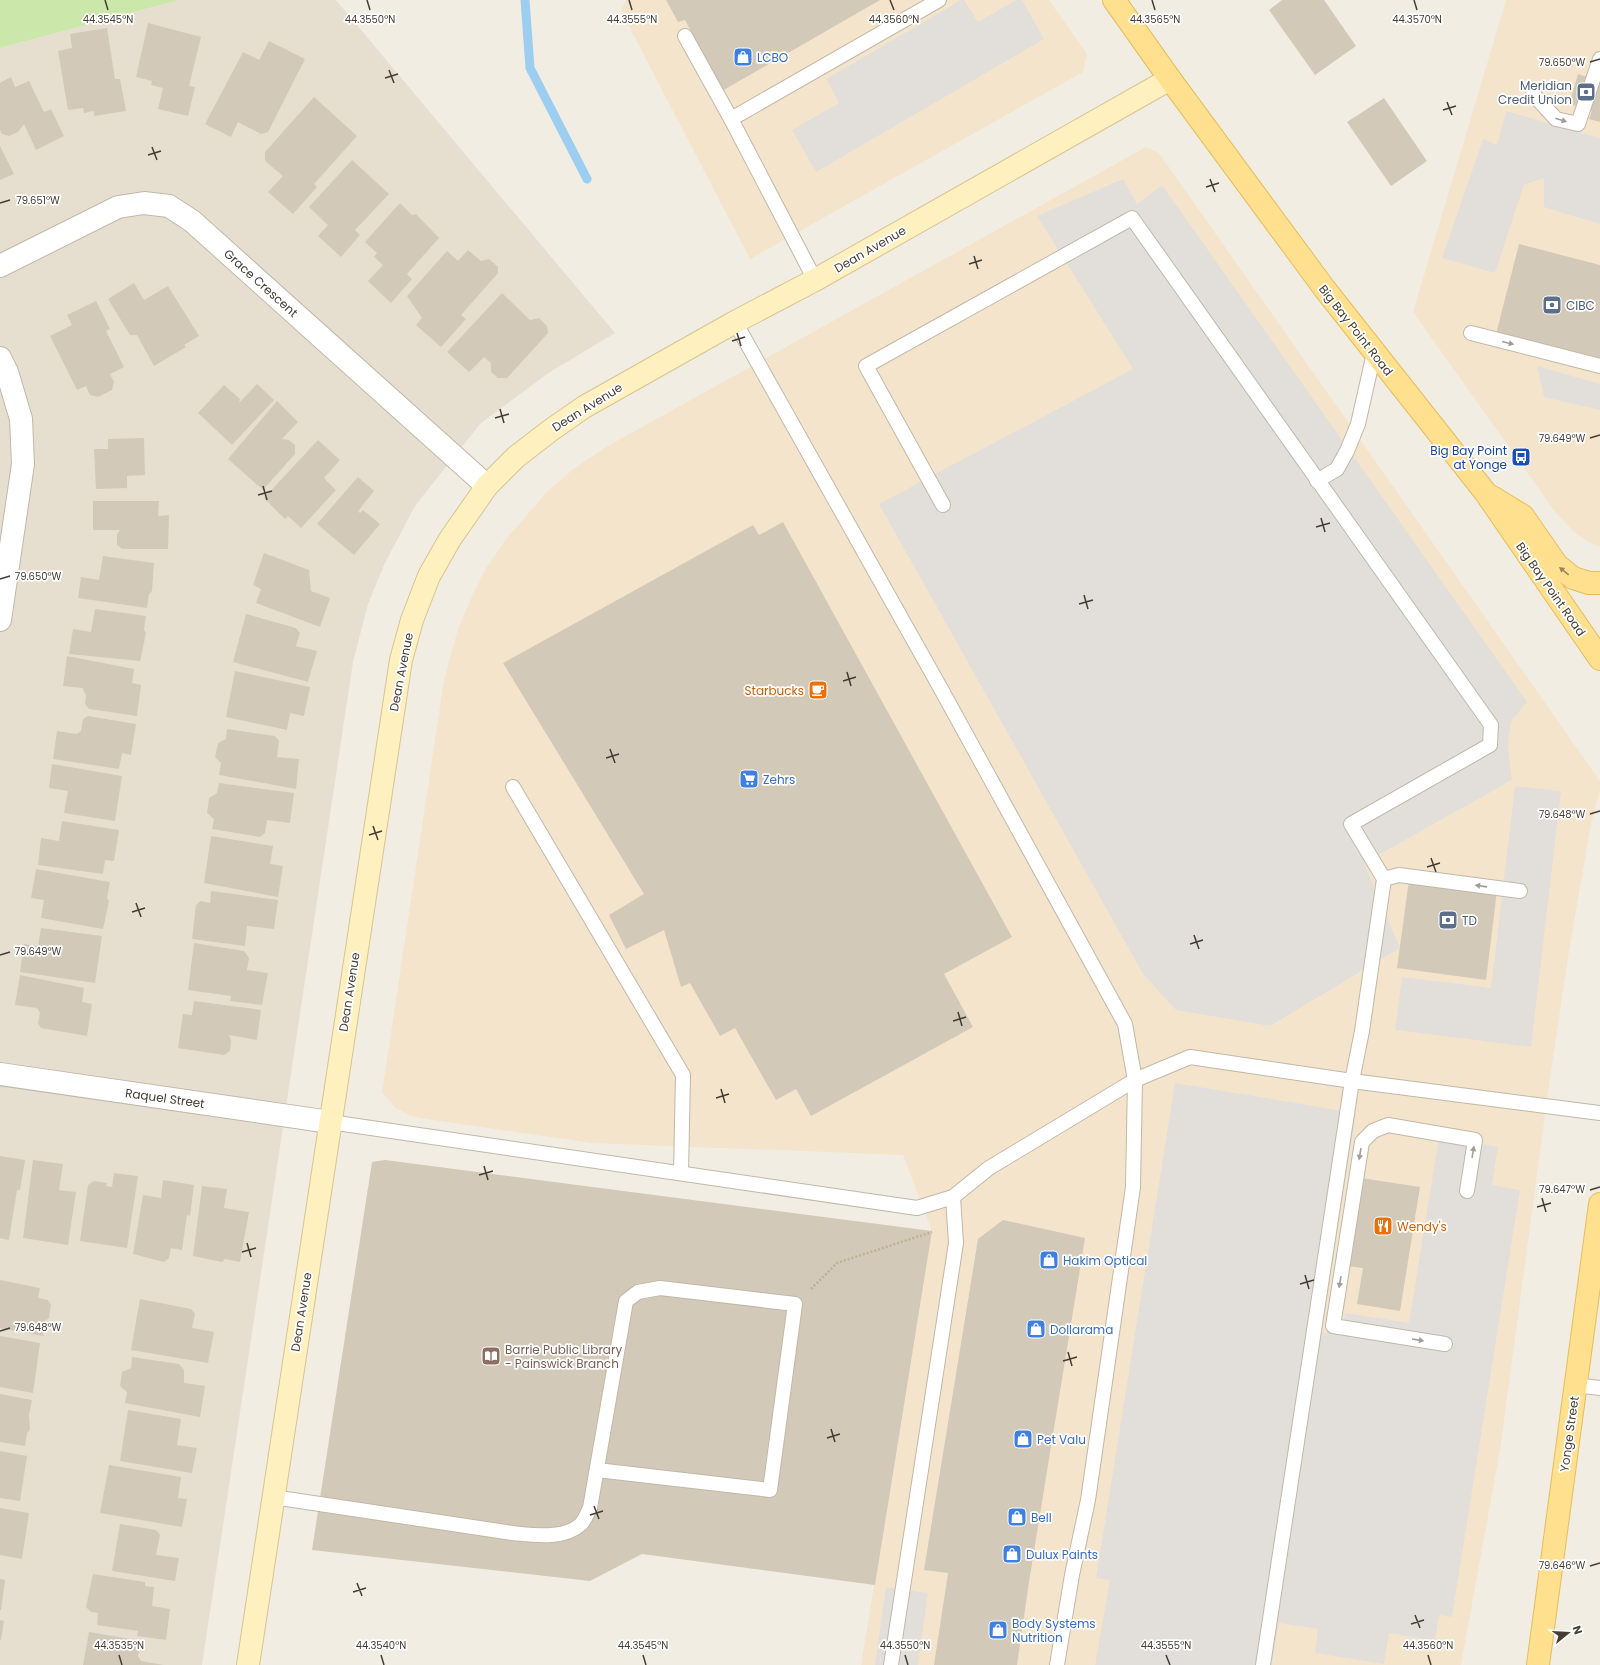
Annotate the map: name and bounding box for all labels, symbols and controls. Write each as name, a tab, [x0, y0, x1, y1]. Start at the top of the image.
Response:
text: 44.3545°N	[83, 12, 133, 27]
text: 44.3550°N	[345, 12, 395, 27]
text: 44.3555°N	[607, 12, 657, 27]
text: 44.3560°N	[869, 12, 919, 27]
text: 44.3565°N	[1130, 12, 1180, 27]
text: 44.3570°N	[1392, 12, 1442, 27]
shop icon: LCBO	[732, 46, 754, 68]
place label: LCBO	[757, 49, 788, 66]
text: 79.650°W	[1539, 55, 1586, 70]
place label: Meridian Credit Union	[1498, 77, 1572, 108]
bank icon: Meridian Credit Union	[1575, 81, 1597, 103]
one-way arrow	[1555, 117, 1567, 123]
text: 79.651°W	[16, 193, 60, 208]
street label: Dean Avenue	[831, 222, 909, 276]
street label: Grace Crescent	[220, 245, 302, 321]
street label: Big Bay Point Road	[1315, 281, 1397, 379]
bank icon: CIBC	[1541, 294, 1563, 316]
place label: CIBC	[1566, 297, 1595, 314]
one-way arrow	[1502, 340, 1515, 346]
street label: Dean Avenue	[549, 379, 625, 435]
text: 79.649°W	[1539, 431, 1586, 446]
place label: Big Bay Point at Yonge	[1430, 442, 1507, 473]
bus stop icon: Big Bay Point at Yonge	[1510, 446, 1532, 468]
street label: Big Bay Point Road	[1512, 539, 1590, 639]
one-way arrow	[1559, 566, 1570, 575]
text: 79.650°W	[15, 569, 62, 584]
street label: Dean Avenue	[385, 631, 417, 713]
cafe icon: Starbucks	[807, 679, 829, 701]
place label: Starbucks	[744, 682, 804, 699]
supermarket icon: Zehrs	[738, 768, 760, 790]
place label: Zehrs	[763, 771, 795, 788]
text: 79.648°W	[1539, 807, 1586, 822]
one-way arrow	[1475, 883, 1487, 889]
bank icon: TD	[1437, 909, 1459, 931]
place label: TD	[1462, 912, 1477, 929]
text: 79.649°W	[15, 944, 62, 959]
street label: Dean Avenue	[334, 951, 364, 1033]
street label: Raquel Street	[124, 1084, 206, 1112]
one-way arrow	[1470, 1146, 1476, 1158]
one-way arrow	[1357, 1148, 1363, 1160]
text: 79.647°W	[1539, 1182, 1585, 1197]
restaurant icon: Wendy's	[1372, 1215, 1394, 1237]
place label: Wendy's	[1397, 1218, 1447, 1235]
shop icon: Hakim Optical	[1038, 1249, 1060, 1271]
place label: Hakim Optical	[1063, 1252, 1147, 1269]
street label: Dean Avenue	[286, 1271, 316, 1353]
one-way arrow	[1337, 1276, 1343, 1288]
shop icon: Dollarama	[1025, 1318, 1047, 1340]
text: 79.648°W	[15, 1320, 62, 1335]
place label: Dollarama	[1050, 1321, 1113, 1338]
one-way arrow	[1411, 1337, 1424, 1343]
place label: Barrie Public Library - Painswick Branch	[505, 1341, 622, 1372]
library icon: Barrie Public Library - Painswick Branch	[480, 1345, 502, 1367]
street label: Yonge Street	[1555, 1395, 1583, 1473]
shop icon: Pet Valu	[1012, 1428, 1034, 1450]
place label: Pet Valu	[1037, 1431, 1086, 1448]
shop icon: Bell	[1006, 1506, 1028, 1528]
place label: Bell	[1031, 1509, 1052, 1526]
shop icon: Dulux Paints	[1001, 1543, 1023, 1565]
place label: Dulux Paints	[1026, 1546, 1098, 1563]
text: 79.646°W	[1539, 1558, 1586, 1573]
north arrow	[1548, 1613, 1588, 1653]
place label: Body Systems Nutrition	[1012, 1615, 1096, 1646]
shop icon: Body Systems Nutrition	[987, 1619, 1009, 1641]
text: N	[1569, 1623, 1586, 1636]
text: 44.3535°N	[94, 1638, 144, 1653]
text: 44.3540°N	[356, 1638, 406, 1653]
text: 44.3545°N	[618, 1638, 668, 1653]
text: 44.3550°N	[880, 1638, 930, 1653]
text: 44.3555°N	[1141, 1638, 1191, 1653]
text: 44.3560°N	[1403, 1638, 1453, 1653]

